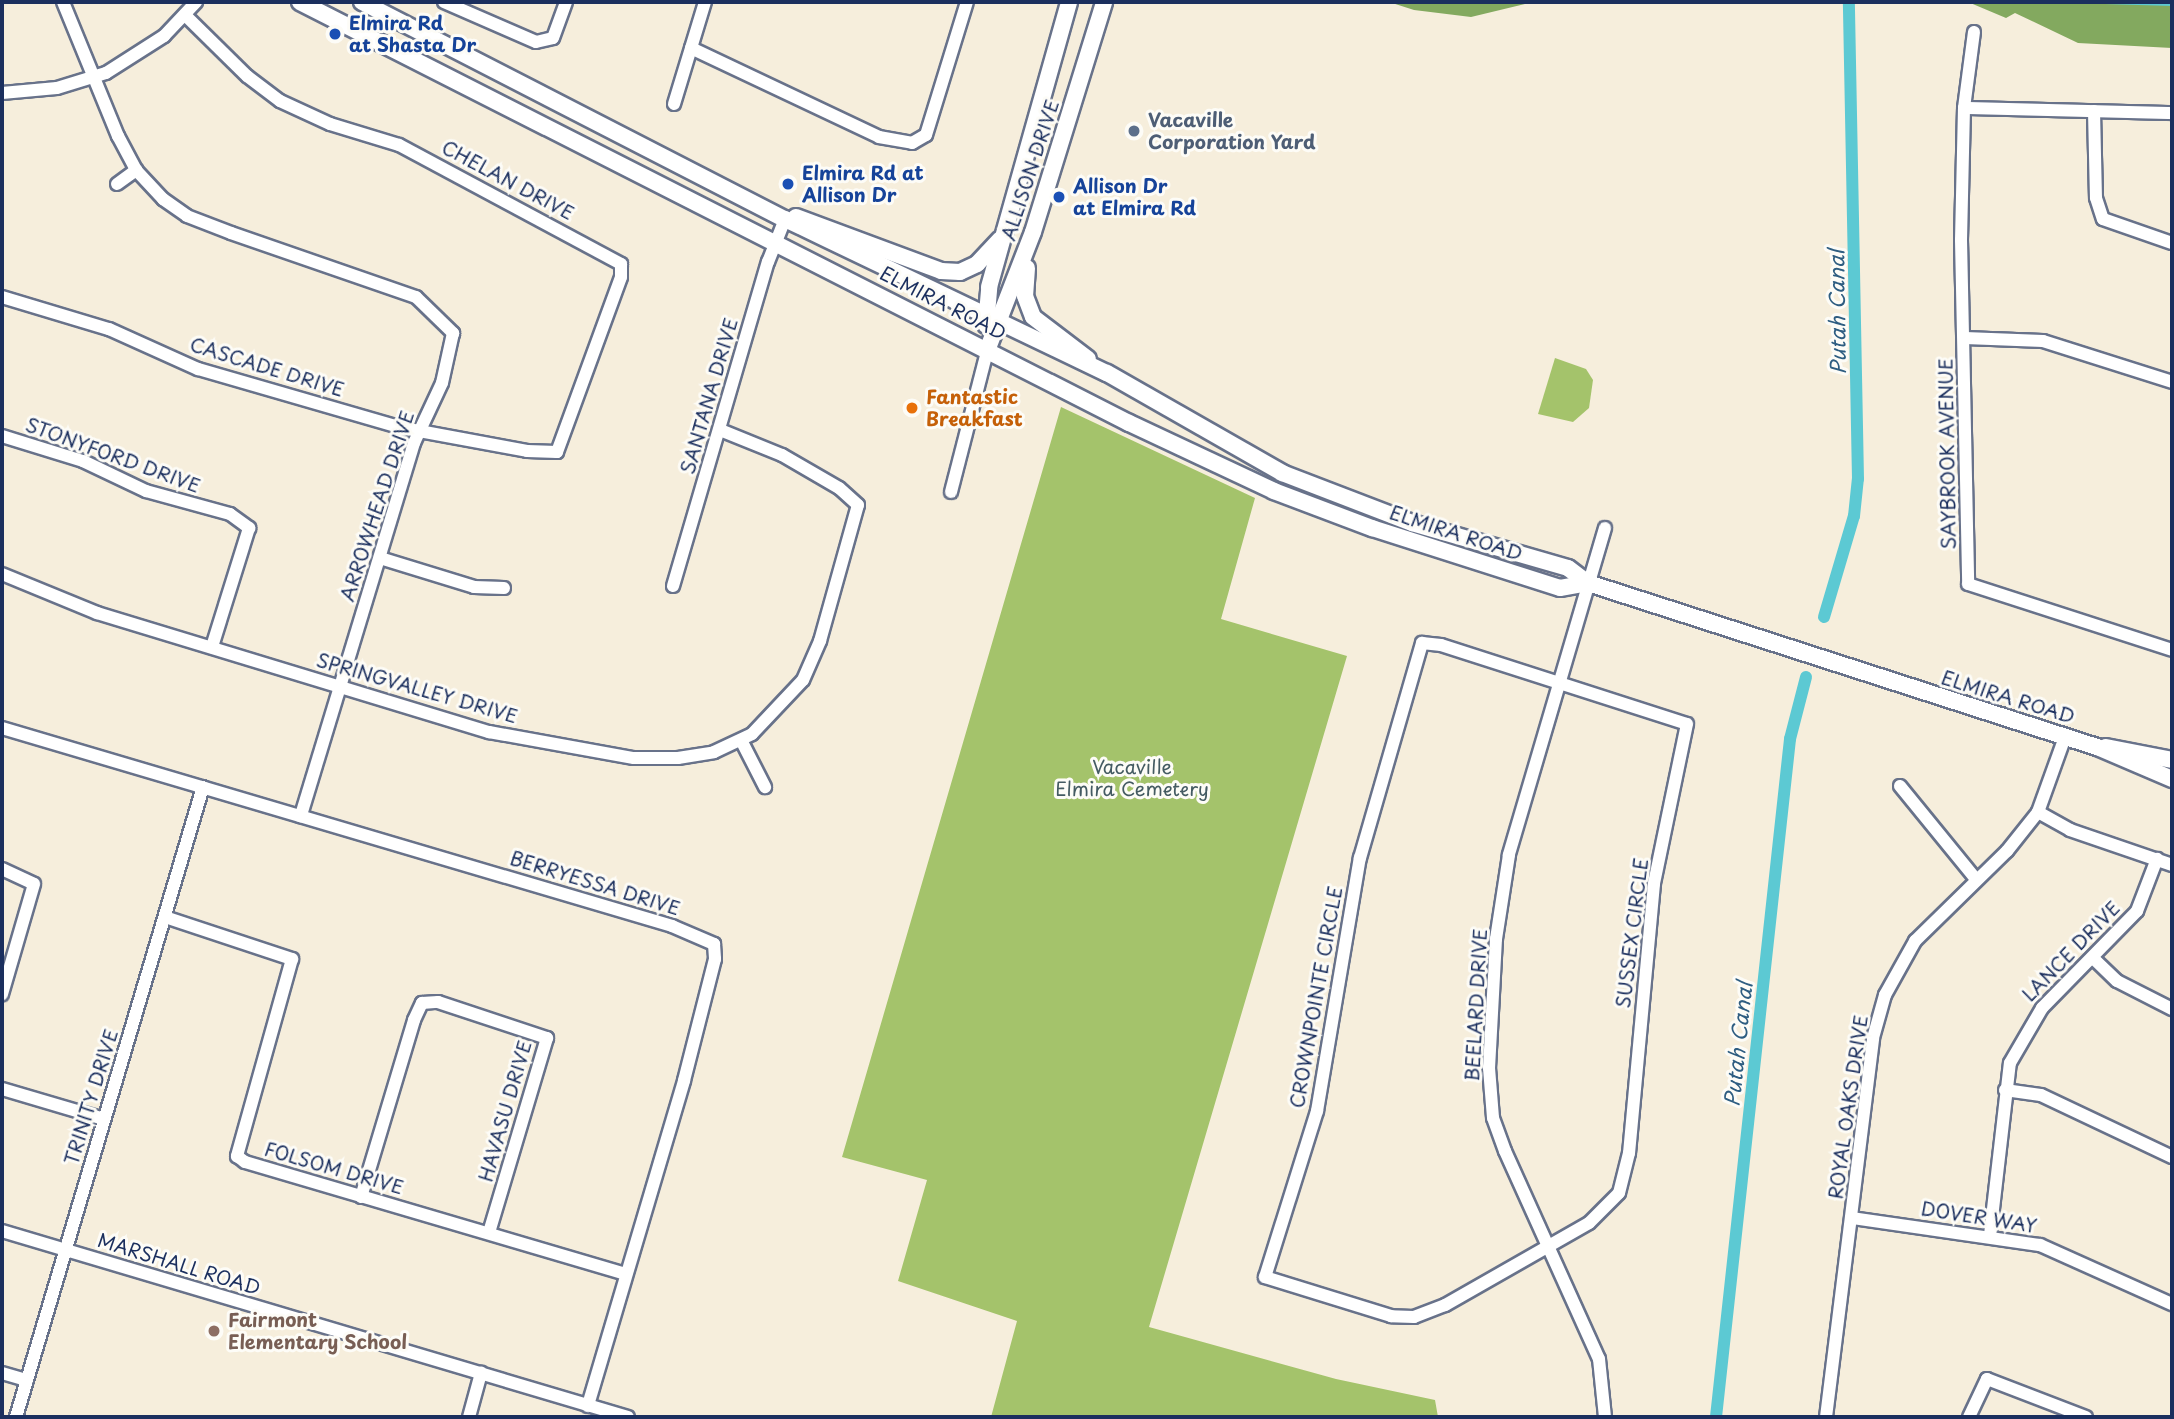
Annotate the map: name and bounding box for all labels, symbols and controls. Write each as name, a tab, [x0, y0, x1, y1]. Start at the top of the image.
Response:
place label: Elmira Rd at Shasta Dr	[349, 12, 475, 56]
marker: Elmira Rd at Shasta Dr	[327, 26, 343, 42]
street label: ALLISON DRIVE	[996, 96, 1064, 244]
place label: Vacaville Corporation Yard	[1148, 109, 1318, 153]
marker: Vacaville Corporation Yard	[1126, 123, 1142, 139]
street label: CHELAN DRIVE	[438, 136, 578, 224]
place label: Elmira Rd at Allison Dr	[802, 162, 924, 206]
place label: Allison Dr at Elmira Rd	[1073, 175, 1195, 219]
marker: Elmira Rd at Allison Dr	[780, 176, 796, 192]
marker: Allison Dr at Elmira Rd	[1051, 189, 1067, 205]
water label: Putah Canal	[1822, 249, 1850, 375]
street label: ELMIRA ROAD	[876, 262, 1010, 344]
street label: SANTANA DRIVE	[676, 315, 742, 477]
street label: CASCADE DRIVE	[186, 332, 348, 402]
street label: SAYBROOK AVENUE	[1934, 357, 1960, 551]
place label: Fantastic Breakfast	[926, 386, 1023, 430]
marker: Fantastic Breakfast	[904, 400, 920, 416]
street label: ARROWHEAD DRIVE	[336, 409, 418, 603]
street label: STONYFORD DRIVE	[23, 413, 203, 497]
street label: ELMIRA ROAD	[1387, 501, 1525, 565]
street label: SPRINGVALLEY DRIVE	[313, 648, 521, 728]
street label: ELMIRA ROAD	[1939, 666, 2077, 728]
park label: Vacaville Elmira Cemetery	[1055, 756, 1209, 800]
street label: BERRYESSA DRIVE	[508, 846, 682, 920]
street label: SUSSEX CIRCLE	[1611, 856, 1653, 1010]
street label: CROWNPOINTE CIRCLE	[1285, 884, 1347, 1110]
street label: LANCE DRIVE	[2017, 896, 2125, 1006]
street label: BEELARD DRIVE	[1461, 927, 1491, 1083]
water label: Putah Canal	[1718, 980, 1756, 1108]
street label: ROYAL OAKS DRIVE	[1824, 1013, 1872, 1201]
street label: TRINITY DRIVE	[59, 1026, 123, 1168]
street label: HAVASU DRIVE	[474, 1038, 536, 1184]
street label: FOLSOM DRIVE	[261, 1137, 407, 1199]
street label: DOVER WAY	[1919, 1197, 2039, 1237]
street label: MARSHALL ROAD	[94, 1228, 264, 1300]
place label: Fairmont Elementary School	[228, 1309, 407, 1353]
marker: Fairmont Elementary School	[206, 1323, 222, 1339]

